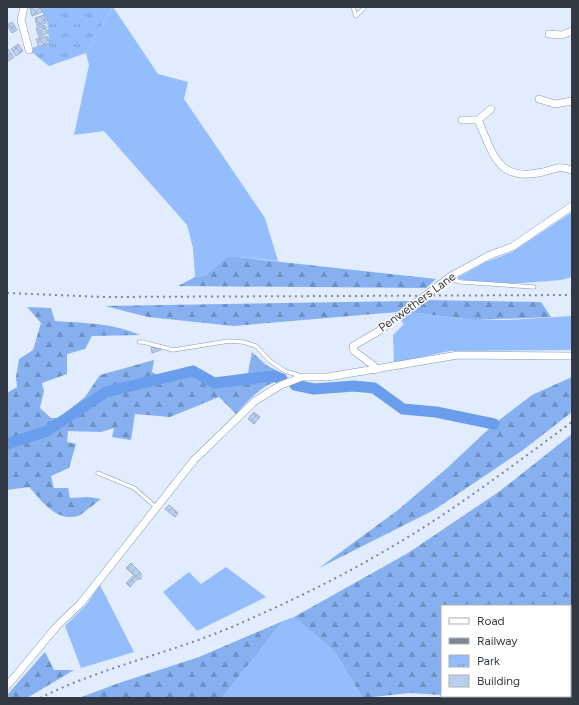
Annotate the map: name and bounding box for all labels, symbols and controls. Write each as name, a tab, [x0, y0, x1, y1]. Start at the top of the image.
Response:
street label: Penwethers Lane	[376, 269, 459, 335]
legend	[441, 605, 571, 697]
text: Road	[477, 614, 505, 628]
text: Railway	[477, 634, 518, 648]
text: Park	[477, 654, 500, 668]
text: Building	[477, 674, 520, 688]

